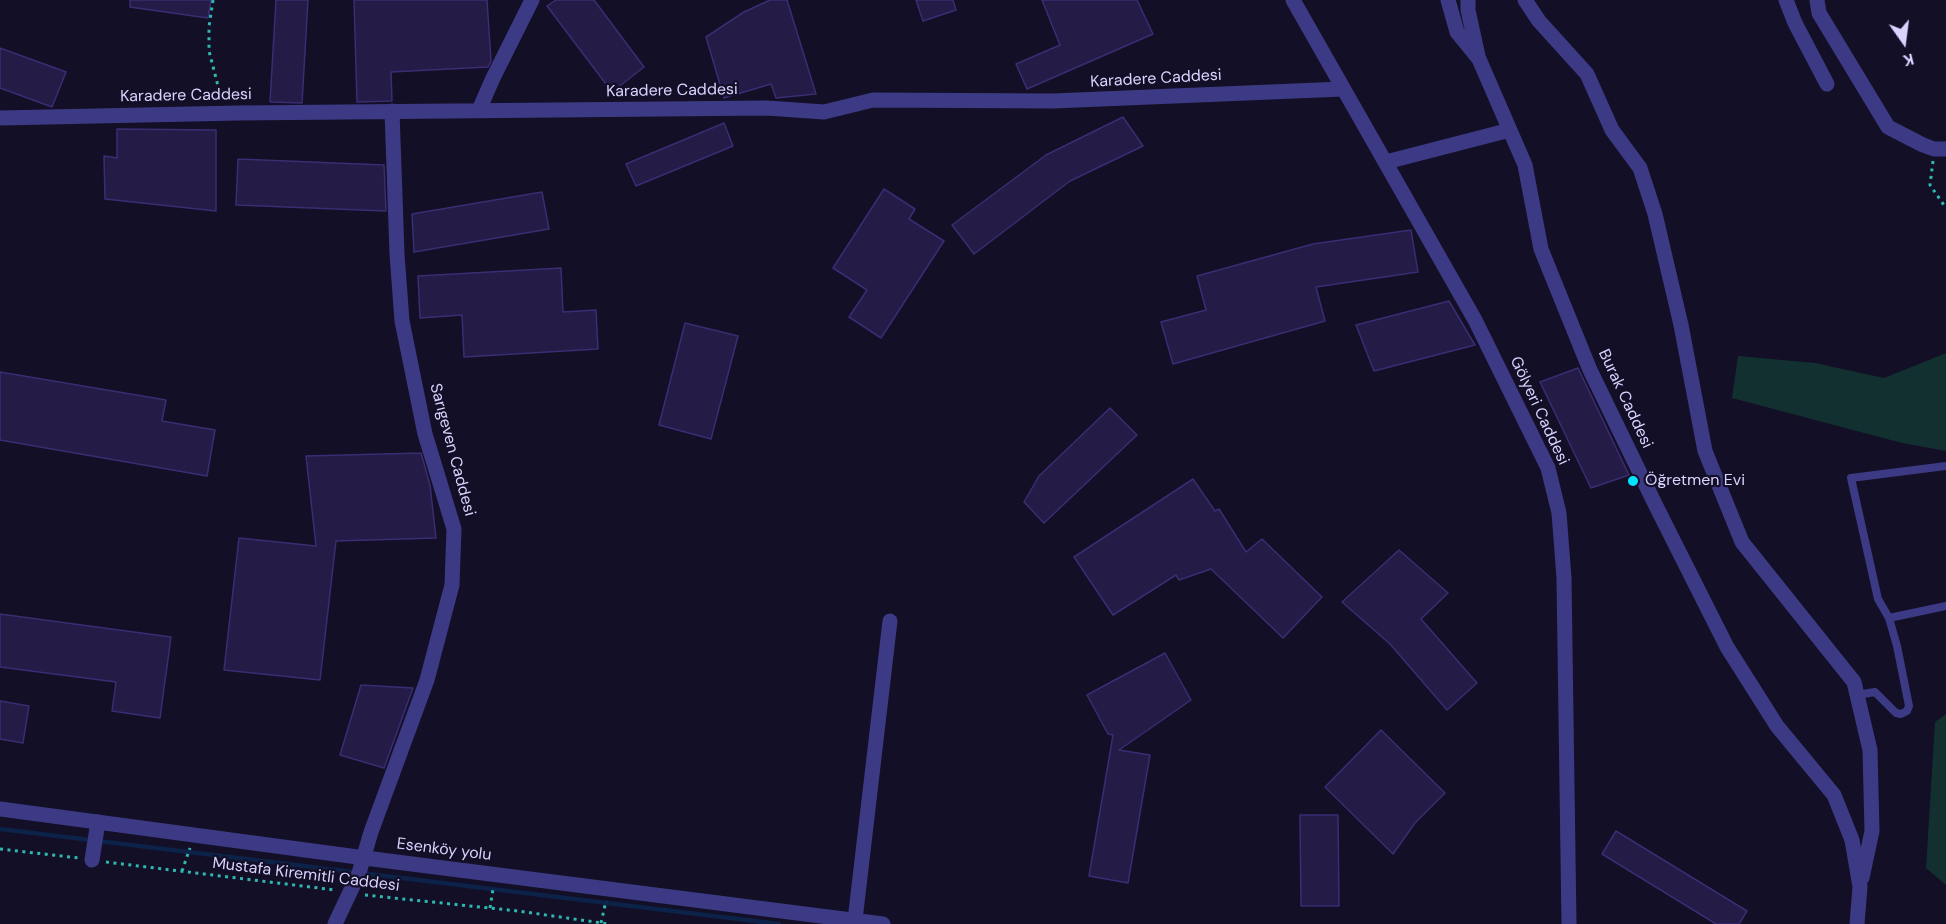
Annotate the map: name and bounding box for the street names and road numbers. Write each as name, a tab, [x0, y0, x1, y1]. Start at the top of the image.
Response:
street label: Karadere Caddesi	[1090, 66, 1222, 92]
street label: Karadere Caddesi	[606, 80, 738, 102]
street label: Karadere Caddesi	[120, 85, 252, 107]
street label: Burak Caddesi	[1594, 346, 1656, 452]
street label: Gölyeri Caddesi	[1505, 354, 1573, 468]
street label: Sarıgeven Caddesi	[425, 382, 479, 518]
street label: Esenköy yolu	[396, 835, 492, 865]
street label: Mustafa Kiremitli Caddesi	[211, 854, 401, 896]

